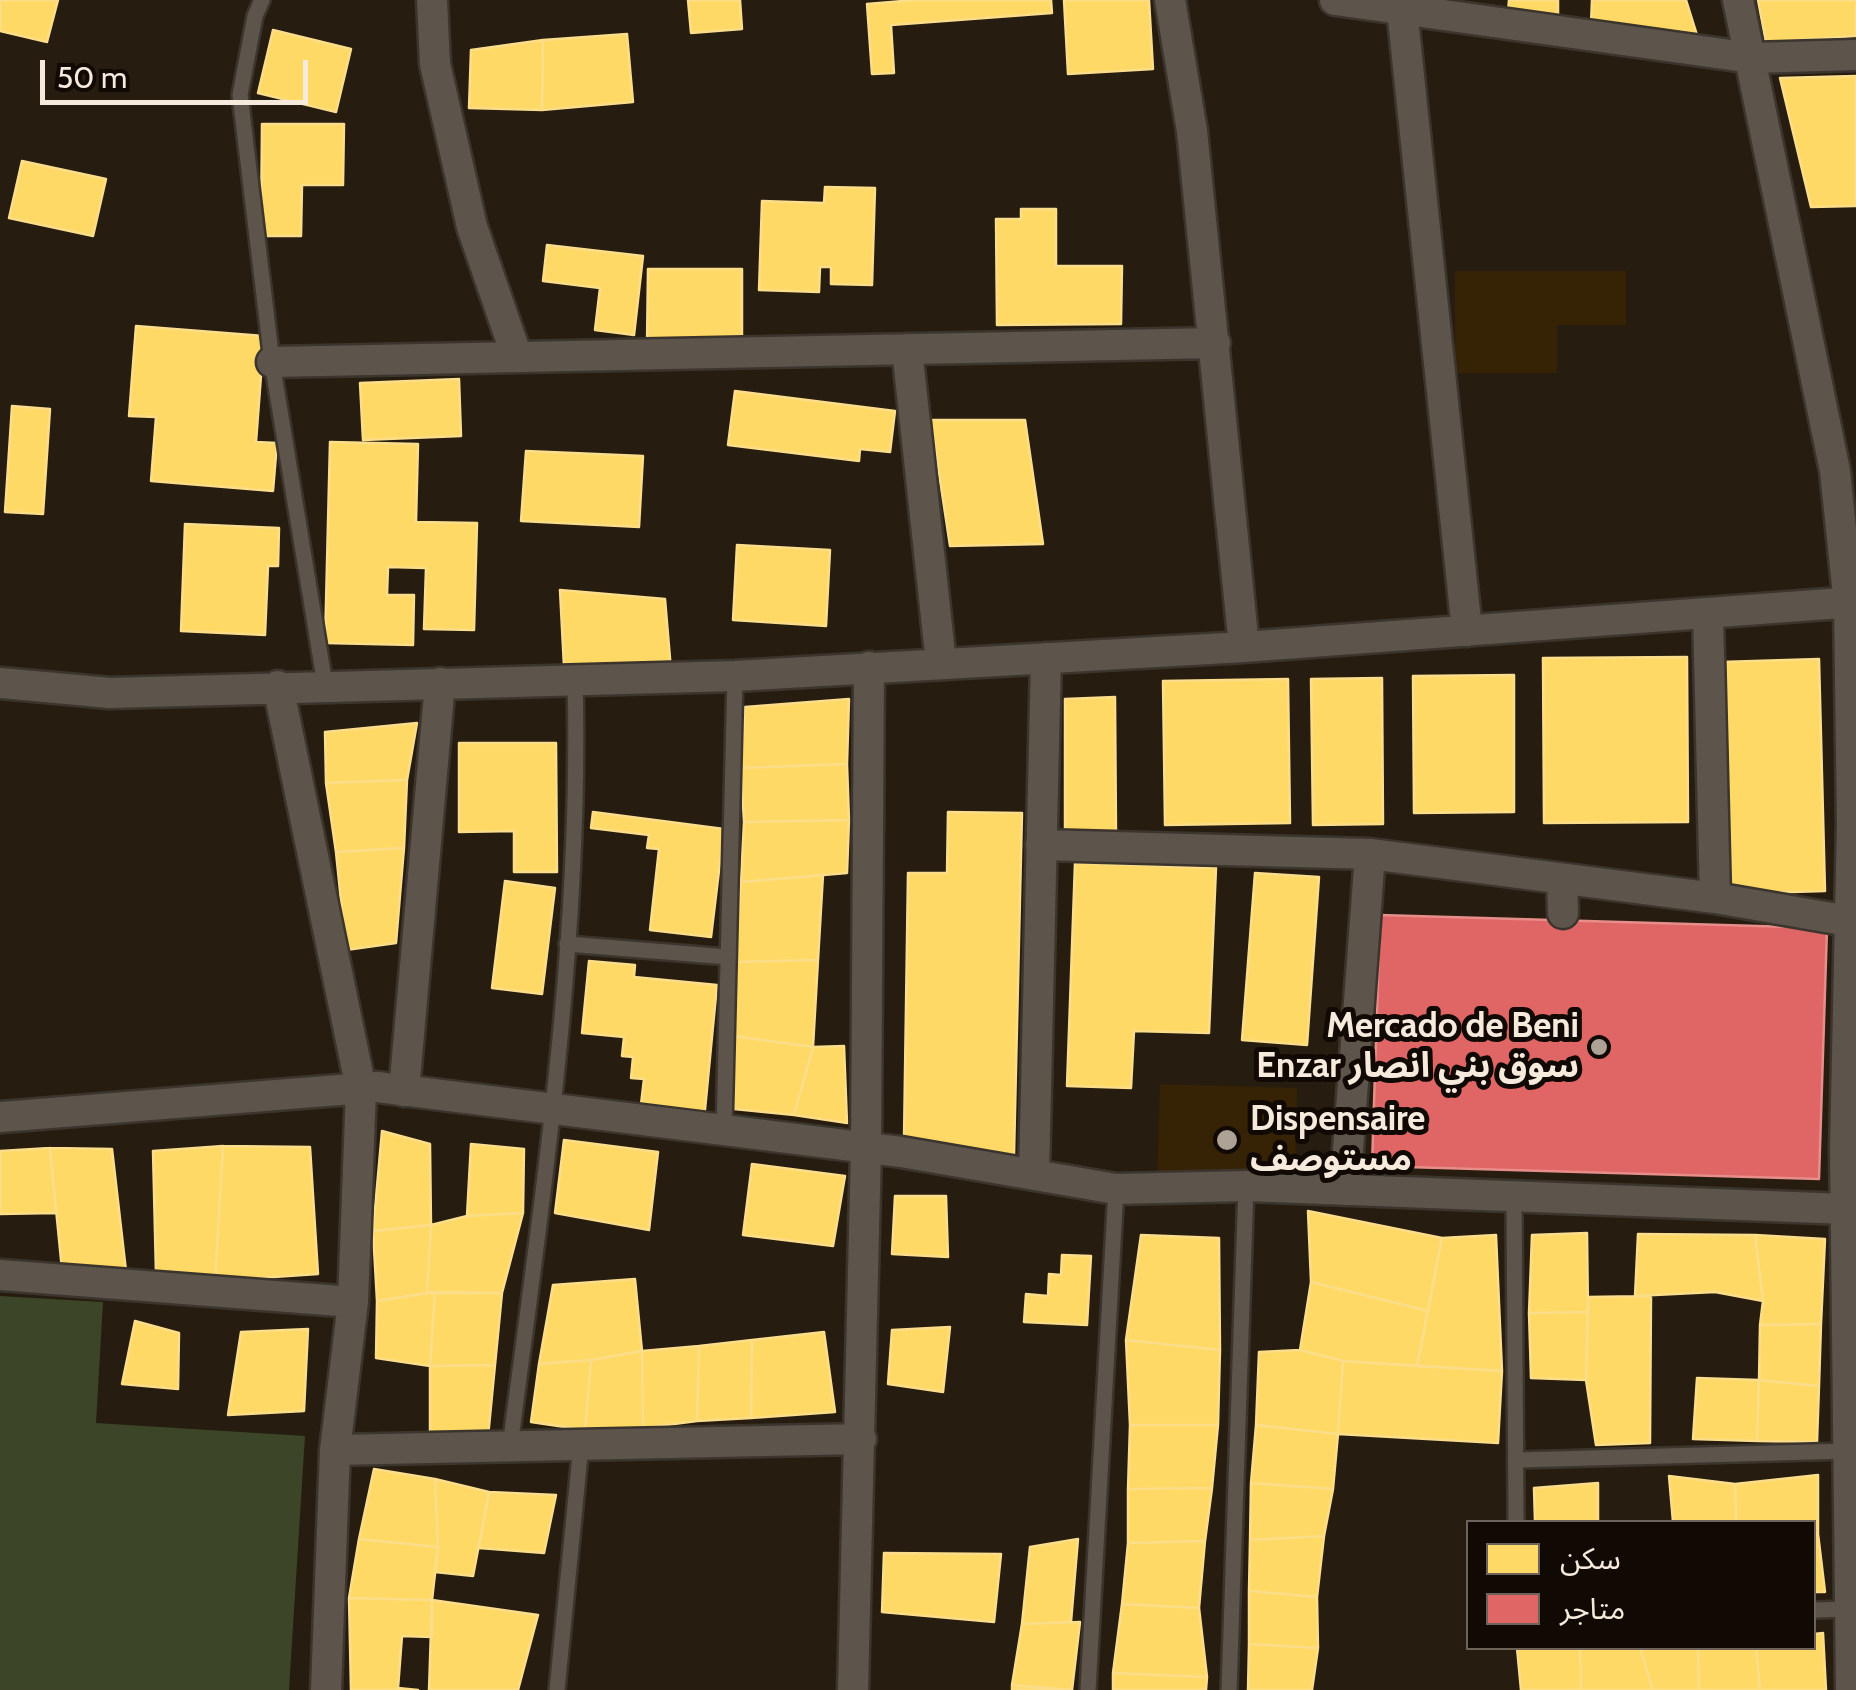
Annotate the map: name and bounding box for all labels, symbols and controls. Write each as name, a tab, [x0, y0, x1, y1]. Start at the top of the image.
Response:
scale bar	[45, 40, 312, 102]
text: 50 m	[57, 59, 127, 96]
place label: Mercado de Beni Enzar سوق بني انصار	[1256, 1006, 1579, 1088]
marker: Mercado de Beni Enzar سوق بني انصار	[1588, 1036, 1610, 1058]
place label: Dispensaire مستوصف	[1250, 1099, 1425, 1181]
marker: Dispensaire مستوصف	[1214, 1127, 1240, 1153]
legend	[1466, 1520, 1816, 1650]
text: سكن	[1560, 1540, 1621, 1577]
text: متاجر	[1560, 1590, 1625, 1627]

